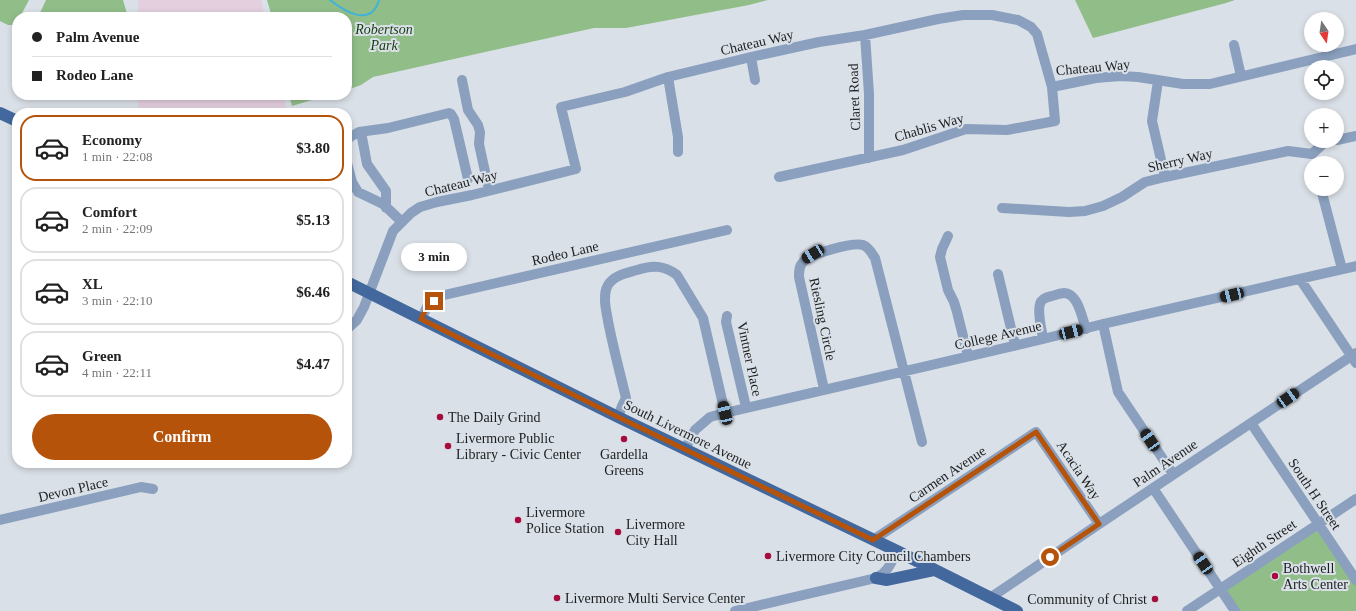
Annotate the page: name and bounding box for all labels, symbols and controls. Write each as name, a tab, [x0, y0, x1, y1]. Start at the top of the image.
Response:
north arrow	[1304, 12, 1344, 52]
map controls	[1304, 12, 1344, 196]
park label: Robertson Park	[354, 22, 413, 53]
street label: Chateau Way	[719, 27, 795, 58]
text: Palm Avenue	[56, 29, 139, 45]
street label: Chateau Way	[1055, 57, 1131, 78]
button: locate	[1304, 60, 1344, 100]
street label: Claret Road	[846, 63, 863, 131]
text: Rodeo Lane	[56, 67, 133, 83]
button: +	[1304, 108, 1344, 148]
street label: Chablis Way	[893, 110, 965, 145]
icon: car	[34, 130, 70, 166]
text: Economy	[82, 132, 142, 148]
text: $3.80	[296, 140, 330, 156]
street label: Sherry Way	[1146, 146, 1214, 175]
text: 1 min · 22:08	[82, 149, 152, 164]
button: −	[1304, 156, 1344, 196]
street label: Chateau Way	[423, 167, 499, 200]
icon: car	[34, 202, 70, 238]
text: Comfort	[82, 204, 137, 220]
text: $5.13	[296, 212, 330, 228]
text: 2 min · 22:09	[82, 221, 152, 236]
street label: Rodeo Lane	[530, 239, 600, 268]
callout: 3 min	[401, 243, 467, 271]
car	[800, 243, 826, 265]
text: 3 min	[418, 249, 450, 264]
icon: car	[34, 274, 70, 310]
text: XL	[82, 276, 103, 292]
street label: Riesling Circle	[806, 276, 839, 362]
text: $6.46	[296, 284, 330, 300]
car	[1219, 286, 1245, 304]
route end	[425, 292, 443, 310]
text: 3 min · 22:10	[82, 293, 152, 308]
street label: College Avenue	[953, 318, 1043, 353]
street label: Vintner Place	[734, 320, 765, 398]
car	[1058, 323, 1084, 341]
icon: car	[34, 346, 70, 382]
text: Green	[82, 348, 122, 364]
text: $4.47	[296, 356, 330, 372]
text: 4 min · 22:11	[82, 365, 152, 380]
car	[1275, 386, 1301, 410]
street label: South Livermore Avenue	[621, 397, 754, 472]
car	[716, 400, 734, 426]
place label: The Daily Grind	[448, 410, 541, 425]
marker: The Daily Grind	[435, 412, 445, 422]
button: Confirm	[32, 414, 332, 460]
car	[1138, 427, 1162, 453]
place label: Livermore Public Library - Civic Center	[456, 431, 581, 462]
marker: Gardella Greens	[619, 434, 629, 444]
street label: Palm Avenue	[1130, 437, 1200, 490]
street label: Acacia Way	[1054, 438, 1104, 502]
marker: Livermore Public Library - Civic Center	[443, 441, 453, 451]
street label: Carmen Avenue	[906, 443, 989, 506]
place label: Gardella Greens	[600, 447, 649, 478]
street label: South H Street	[1285, 456, 1344, 533]
street label: Devon Place	[37, 474, 109, 505]
place label: Livermore Police Station	[526, 505, 604, 536]
marker: Livermore Police Station	[513, 515, 523, 525]
place label: Livermore City Hall	[626, 517, 685, 548]
street label: Eighth Street	[1230, 517, 1299, 570]
marker: Livermore City Hall	[613, 527, 623, 537]
route start	[1041, 548, 1059, 566]
place label: Livermore City Council Chambers	[776, 549, 971, 564]
car	[1191, 550, 1215, 576]
marker: Livermore City Council Chambers	[763, 551, 773, 561]
place label: Bothwell Arts Center	[1283, 561, 1348, 592]
marker: Bothwell Arts Center	[1270, 571, 1280, 581]
place label: Livermore Multi Service Center	[565, 591, 745, 606]
place label: Community of Christ	[1027, 592, 1147, 607]
marker: Livermore Multi Service Center	[552, 593, 562, 603]
marker: Community of Christ	[1150, 594, 1160, 604]

